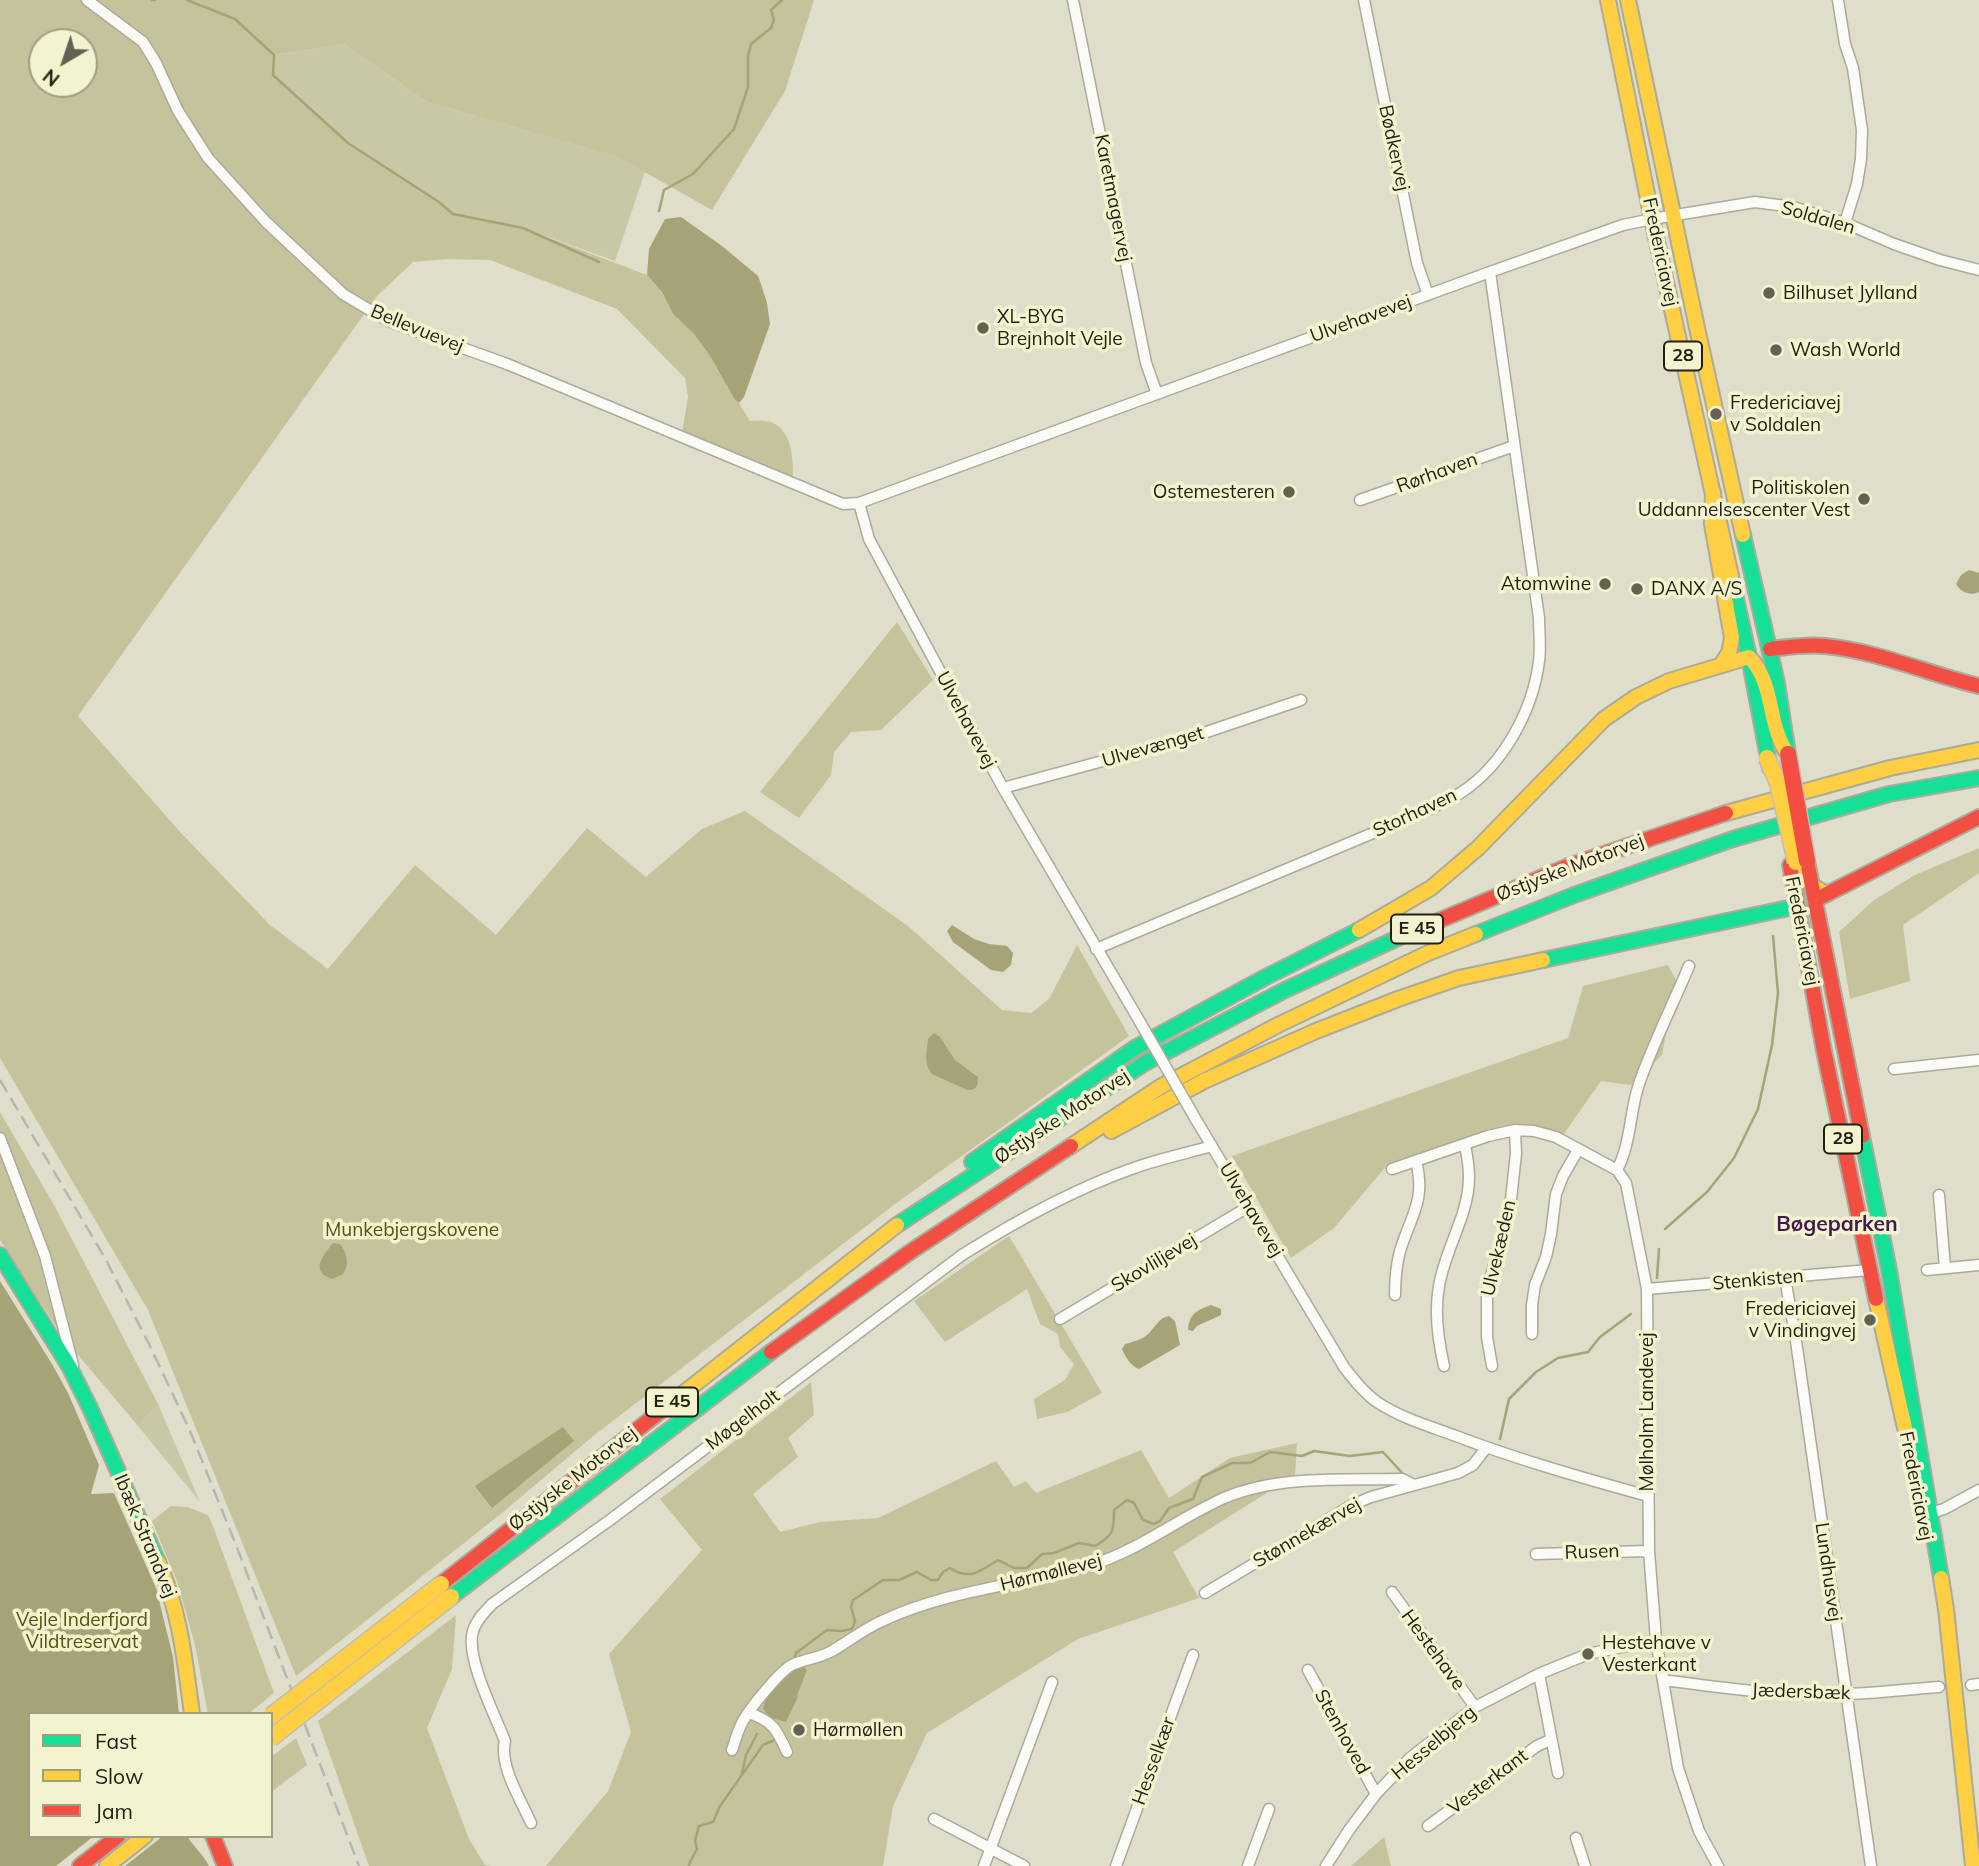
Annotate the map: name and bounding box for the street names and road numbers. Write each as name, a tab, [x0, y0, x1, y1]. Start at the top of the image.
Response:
street label: Bødkervej	[1374, 103, 1414, 193]
street label: Karetmagervej	[1089, 132, 1137, 264]
street label: Fredericiavej	[1637, 195, 1683, 309]
street label: Soldalen	[1778, 197, 1858, 239]
street label: Ulvehavevej	[1307, 290, 1415, 348]
street label: Bellevuevej	[367, 300, 467, 358]
road number: 28	[1664, 342, 1702, 370]
street label: Rørhaven	[1393, 448, 1481, 498]
street label: Ulvehavevej	[931, 668, 1001, 772]
street label: Ulvevænget	[1099, 722, 1207, 772]
street label: Storhaven	[1369, 784, 1461, 842]
street label: Østjyske Motorvej	[1493, 829, 1647, 907]
street label: Fredericiavej	[1780, 874, 1824, 988]
road number: E 45	[1391, 914, 1443, 944]
street label: Østjyske Motorvej	[990, 1065, 1134, 1169]
road number: 28	[1824, 1124, 1862, 1154]
street label: Ulvehavevej	[1214, 1159, 1288, 1261]
street label: Ulvekæden	[1477, 1198, 1521, 1298]
street label: Skovliljevej	[1107, 1229, 1201, 1297]
street label: Stenkisten	[1711, 1265, 1805, 1295]
street label: Mølholm Landevej	[1636, 1332, 1658, 1492]
street label: Møgelholt	[702, 1385, 784, 1455]
road number: E 45	[646, 1387, 698, 1416]
street label: Østjyske Motorvej	[504, 1422, 642, 1536]
street label: Fredericiavej	[1894, 1429, 1938, 1543]
street label: Ibæk Strandvej	[109, 1471, 181, 1601]
street label: Stønnekærvej	[1249, 1493, 1365, 1573]
street label: Lundhusvej	[1810, 1521, 1846, 1623]
street label: Rusen	[1564, 1540, 1620, 1564]
street label: Hørmøllevej	[998, 1549, 1104, 1597]
street label: Hestehave	[1396, 1605, 1470, 1695]
street label: Jædersbæk	[1751, 1679, 1851, 1705]
street label: Stenhoved	[1309, 1686, 1375, 1778]
street label: Hesselbjerg	[1387, 1701, 1481, 1785]
street label: Hesselkær	[1128, 1714, 1180, 1808]
street label: Vesterkant	[1443, 1744, 1533, 1820]

